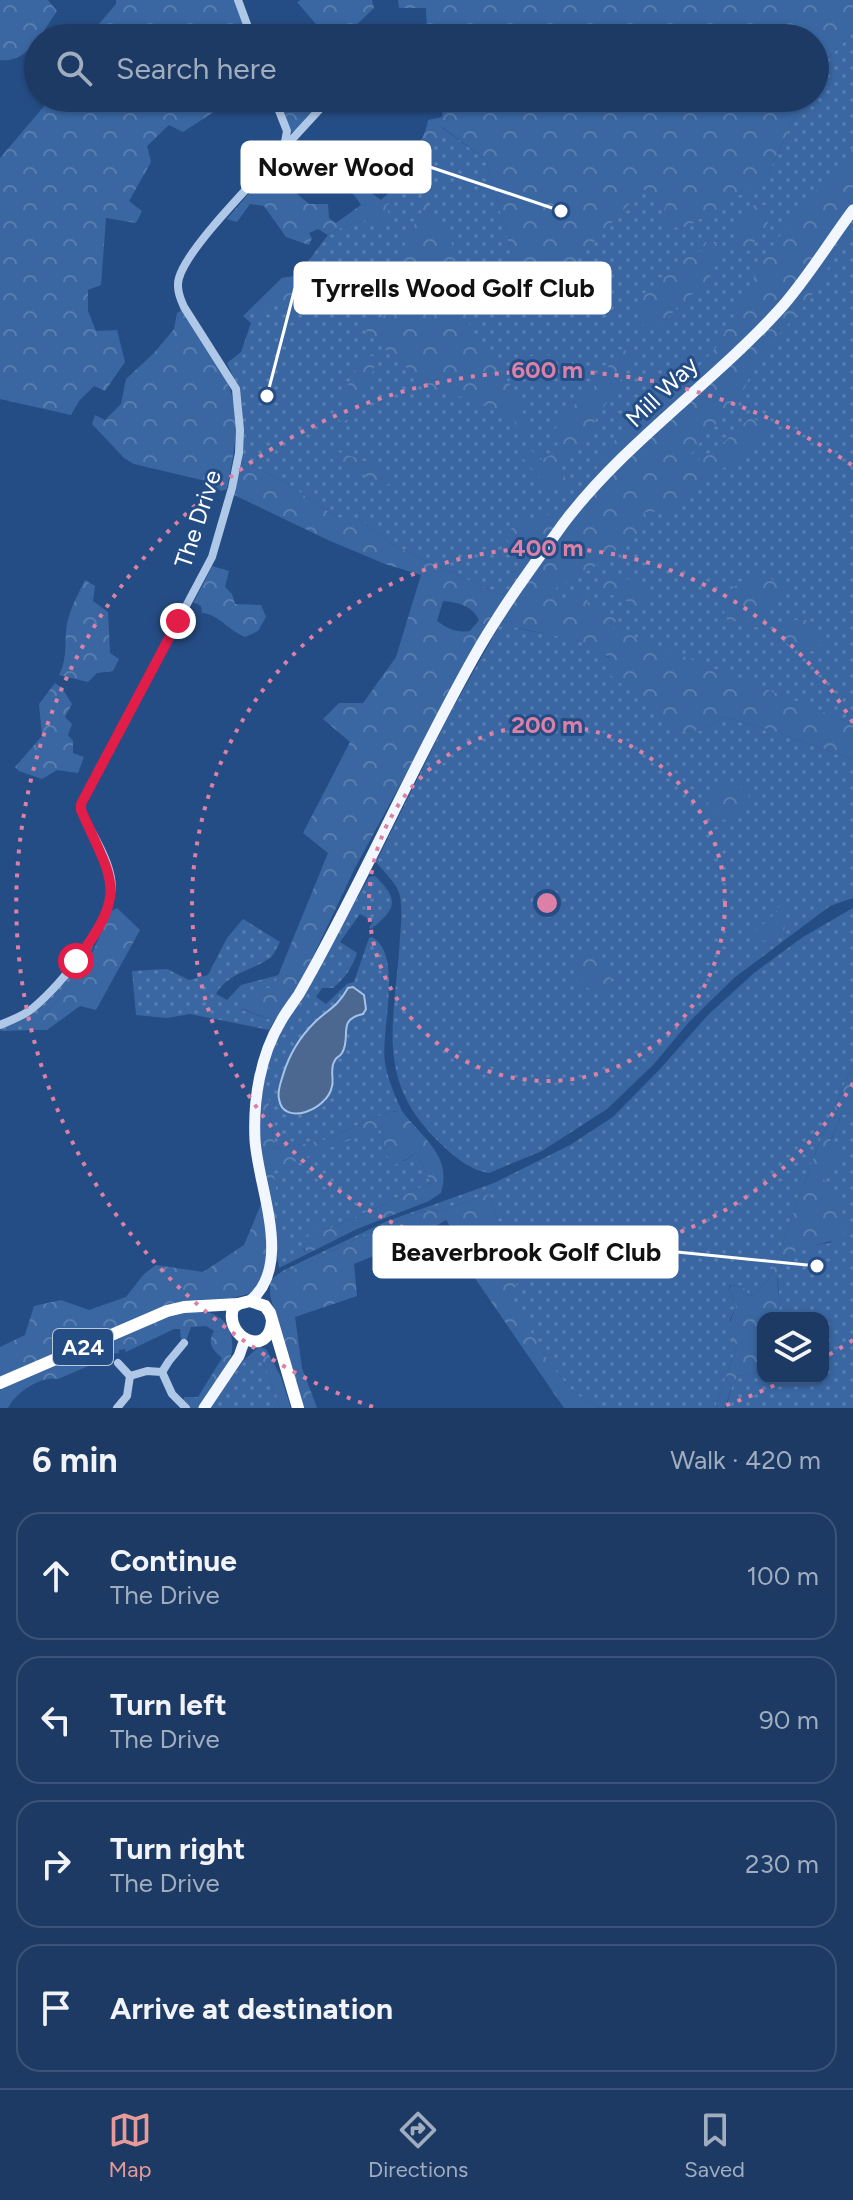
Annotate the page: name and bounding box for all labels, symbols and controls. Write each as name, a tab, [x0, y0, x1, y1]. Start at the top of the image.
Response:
search box	[24, 24, 829, 112]
icon: search	[52, 46, 96, 90]
text: Search here	[116, 50, 276, 87]
callout: Nower Wood	[242, 142, 430, 192]
text: Nower Wood	[258, 151, 414, 183]
callout: Tyrrells Wood Golf Club	[295, 263, 610, 313]
text: Tyrrells Wood Golf Club	[311, 272, 595, 304]
street label: Mill Way	[620, 350, 704, 433]
text: 600 m	[511, 355, 583, 384]
street label: The Drive	[168, 466, 227, 571]
text: 400 m	[511, 533, 583, 562]
route end	[160, 603, 196, 639]
text: 200 m	[511, 710, 583, 739]
centre of rings	[533, 889, 561, 917]
route start	[58, 943, 94, 979]
callout: Beaverbrook Golf Club	[374, 1227, 677, 1277]
text: Beaverbrook Golf Club	[391, 1236, 661, 1268]
map controls	[757, 1312, 829, 1384]
button: layers	[757, 1312, 829, 1384]
road number: A24	[53, 1329, 113, 1365]
text: 6 min	[32, 1440, 118, 1481]
text: Walk · 420 m	[670, 1444, 821, 1476]
text: Continue	[110, 1542, 237, 1579]
icon: ahead	[34, 1554, 78, 1598]
text: 100 m	[746, 1560, 819, 1592]
text: The Drive	[110, 1579, 220, 1611]
text: Turn left	[110, 1686, 227, 1723]
icon: left	[34, 1698, 78, 1742]
text: 90 m	[759, 1704, 819, 1736]
text: The Drive	[110, 1723, 220, 1755]
text: Turn right	[110, 1830, 245, 1867]
icon: right	[34, 1842, 78, 1886]
text: 230 m	[745, 1848, 819, 1880]
text: The Drive	[110, 1867, 220, 1899]
icon: arrive	[34, 1986, 78, 2030]
text: Arrive at destination	[110, 1990, 393, 2027]
tab: Map	[108, 2108, 152, 2183]
tab: Directions	[368, 2108, 468, 2183]
tab: Saved	[684, 2108, 745, 2183]

